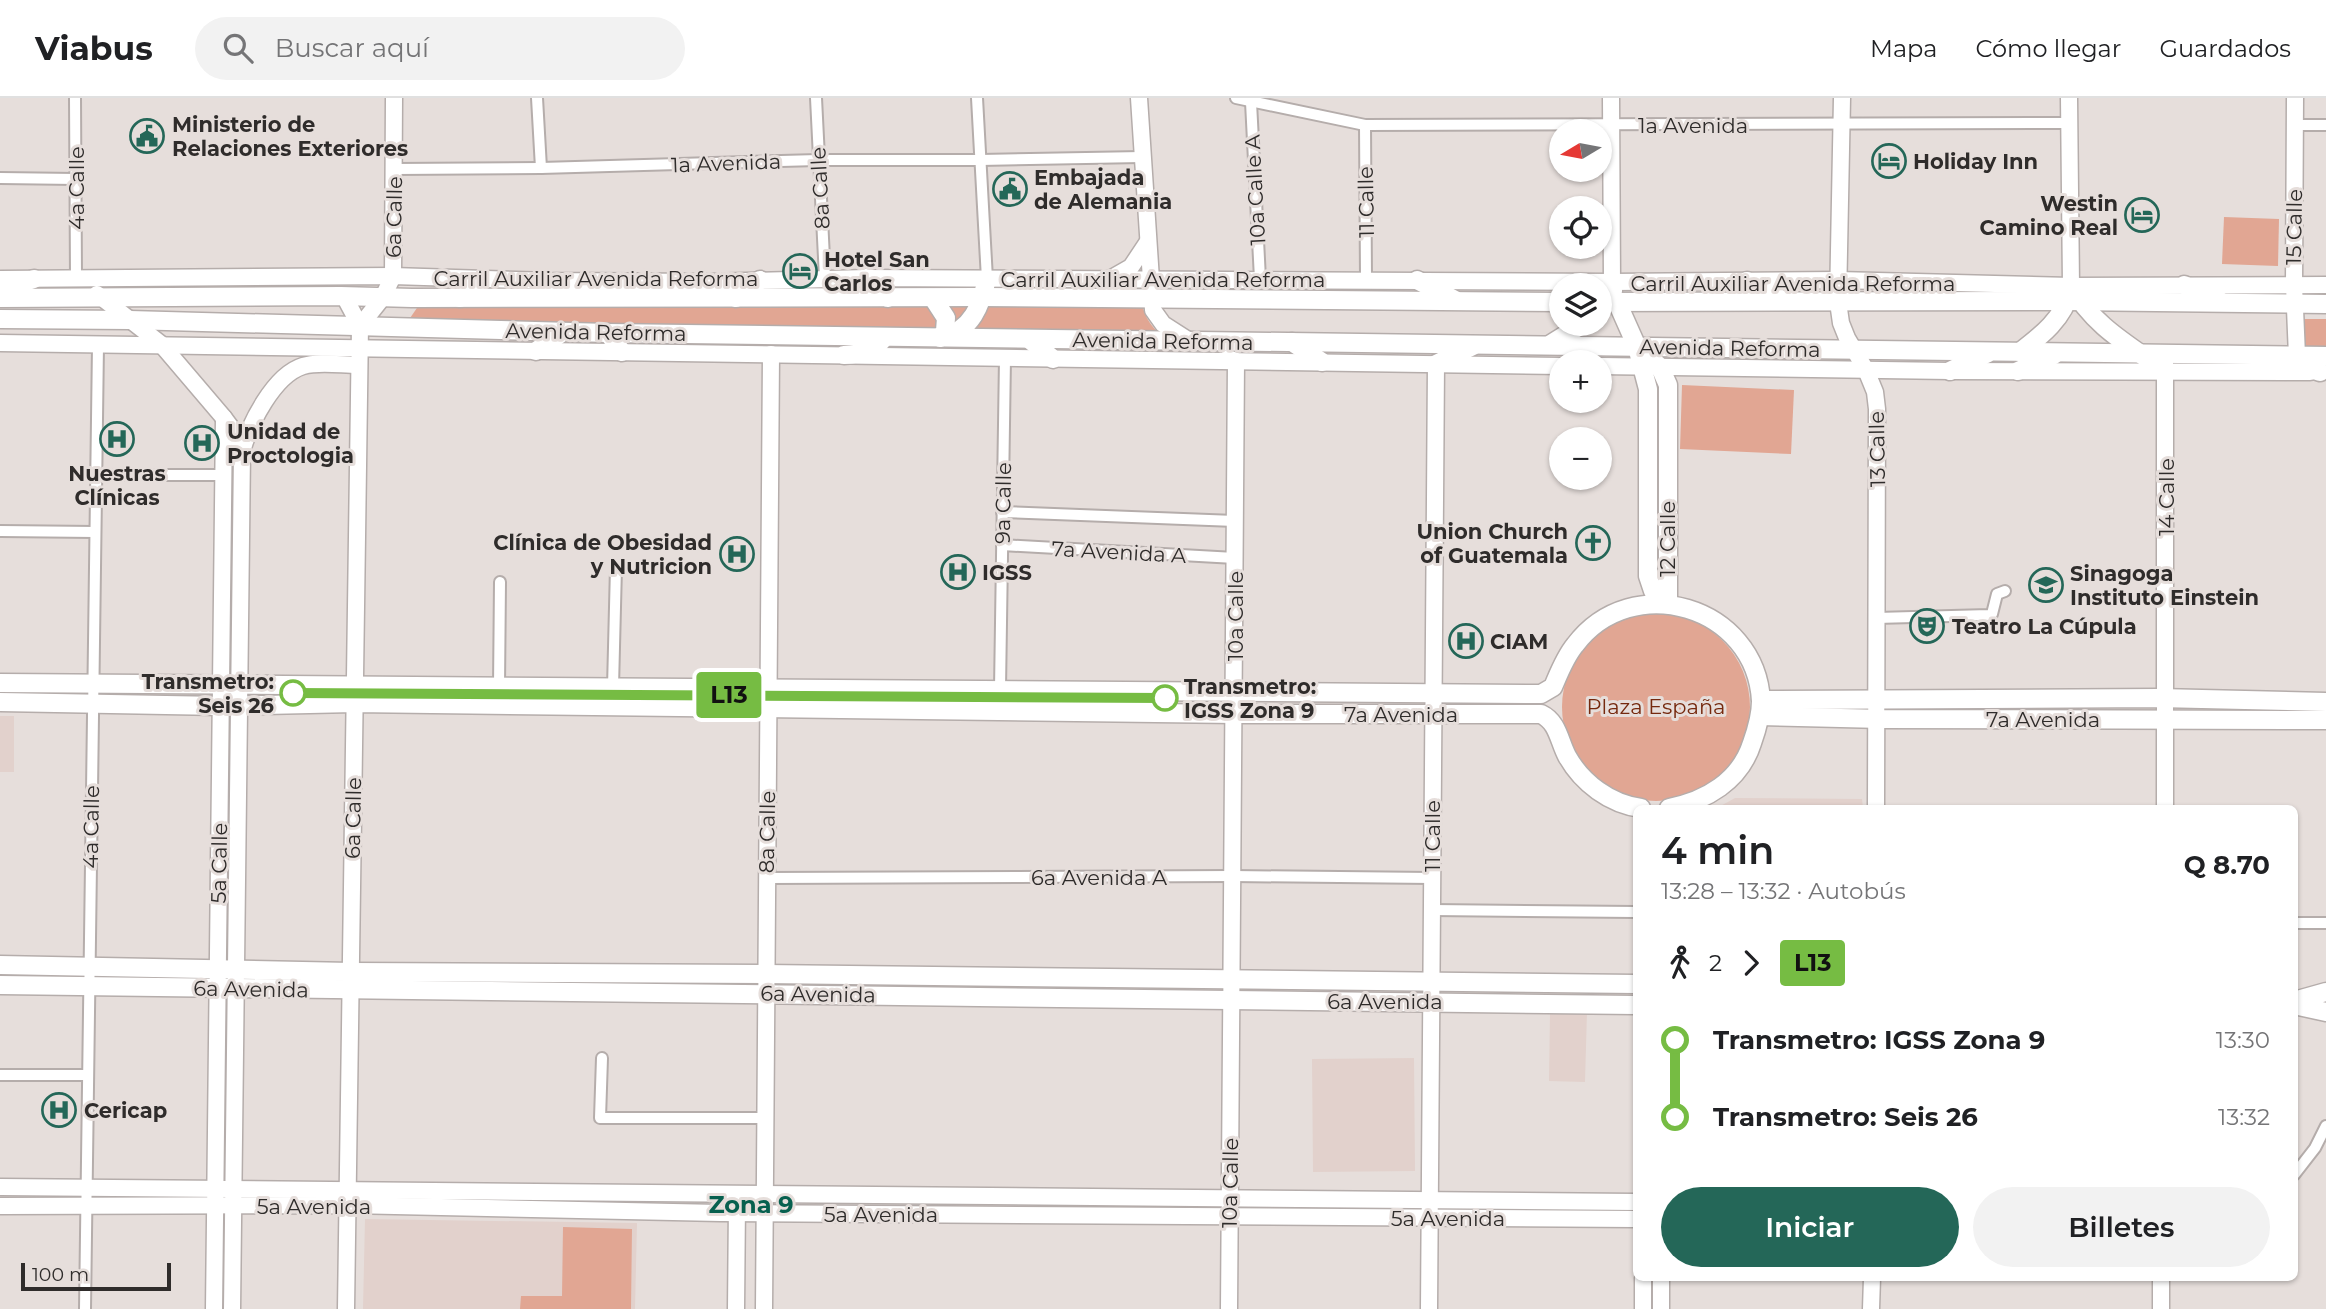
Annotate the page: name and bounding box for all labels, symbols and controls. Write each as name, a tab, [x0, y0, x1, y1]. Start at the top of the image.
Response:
search box	[195, 17, 685, 80]
text: Viabus	[35, 28, 153, 68]
icon: search	[219, 29, 257, 67]
text: Buscar aquí	[275, 32, 429, 64]
text: Mapa	[1870, 34, 1937, 63]
text: Cómo llegar	[1975, 34, 2121, 63]
text: Guardados	[2159, 34, 2291, 63]
place label: Ministerio de Relaciones Exteriores	[172, 112, 408, 161]
street label: 1a Avenida	[1638, 113, 1748, 138]
public building icon: Ministerio de Relaciones Exteriores	[128, 117, 166, 155]
north arrow	[1549, 119, 1612, 182]
map controls	[1549, 119, 1612, 490]
street label: 10a Calle A	[1240, 133, 1270, 246]
hotel icon: Holiday Inn	[1870, 142, 1908, 180]
street label: 4a Calle	[64, 146, 89, 230]
street label: 8a Calle	[805, 146, 835, 230]
street label: 1a Avenida	[670, 149, 782, 177]
place label: Holiday Inn	[1913, 149, 2038, 174]
place label: Embajada de Alemania	[1034, 165, 1172, 214]
street label: 11 Calle	[1353, 166, 1379, 238]
public building icon: Embajada de Alemania	[991, 170, 1029, 208]
street label: 6a Calle	[381, 176, 407, 258]
street label: 15 Calle	[2281, 189, 2307, 265]
place label: Westin Camino Real	[1980, 191, 2118, 240]
button: locate	[1549, 196, 1612, 259]
hotel icon: Westin Camino Real	[2123, 196, 2161, 234]
place label: Hotel San Carlos	[824, 247, 930, 296]
hotel icon: Hotel San Carlos	[781, 252, 819, 290]
street label: Carril Auxiliar Avenida Reforma	[434, 266, 759, 291]
street label: Carril Auxiliar Avenida Reforma	[1001, 267, 1326, 292]
street label: Carril Auxiliar Avenida Reforma	[1631, 271, 1956, 296]
button: layers	[1549, 273, 1612, 336]
street label: Avenida Reforma	[505, 318, 687, 346]
street label: Avenida Reforma	[1072, 327, 1254, 355]
street label: Avenida Reforma	[1639, 334, 1821, 362]
button: +	[1549, 350, 1612, 413]
street label: 13 Calle	[1864, 411, 1890, 487]
place label: Unidad de Proctologia	[227, 419, 354, 468]
hospital icon: Nuestras Clínicas	[98, 420, 136, 458]
hospital icon: Unidad de Proctologia	[183, 424, 221, 462]
button: −	[1549, 427, 1612, 490]
street label: 14 Calle	[2154, 458, 2179, 536]
place label: Nuestras Clínicas	[68, 461, 166, 510]
street label: 9a Calle	[990, 462, 1016, 544]
street label: 12 Calle	[1655, 501, 1680, 577]
place label: Union Church of Guatemala	[1417, 519, 1568, 568]
church icon: Union Church of Guatemala	[1574, 524, 1612, 562]
place label: Clínica de Obesidad y Nutricion	[493, 530, 712, 579]
hospital icon: Clínica de Obesidad y Nutricion	[718, 535, 756, 573]
street label: 7a Avenida A	[1051, 536, 1188, 568]
hospital icon: IGSS	[939, 553, 977, 591]
place label: IGSS	[982, 560, 1032, 585]
place label: Sinagoga Instituto Einstein	[2070, 561, 2259, 610]
school or university icon: Sinagoga Instituto Einstein	[2027, 566, 2065, 604]
street label: 10a Calle	[1223, 571, 1248, 661]
theatre icon: Teatro La Cúpula	[1908, 607, 1946, 645]
place label: Teatro La Cúpula	[1952, 614, 2137, 639]
hospital icon: CIAM	[1447, 622, 1485, 660]
place label: CIAM	[1490, 629, 1548, 654]
place label: Transmetro: Seis 26	[142, 669, 274, 718]
line badge: L13	[689, 672, 769, 718]
place label: Transmetro: IGSS Zona 9	[1184, 674, 1316, 723]
marker: Transmetro: Seis 26	[280, 680, 306, 706]
text: L13	[710, 680, 748, 709]
marker: Transmetro: IGSS Zona 9	[1152, 685, 1178, 711]
park label: Plaza España	[1586, 694, 1726, 719]
street label: 7a Avenida	[1344, 702, 1458, 727]
street label: 7a Avenida	[1986, 707, 2100, 732]
street label: 6a Calle	[340, 777, 366, 859]
street label: 4a Calle	[78, 785, 104, 869]
street label: 8a Calle	[754, 791, 780, 873]
street label: 11 Calle	[1420, 800, 1445, 872]
street label: 5a Calle	[206, 822, 232, 904]
text: 4 min	[1661, 827, 1774, 874]
text: Q 8.70	[2184, 849, 2270, 881]
street label: 6a Avenida A	[1031, 865, 1168, 890]
text: 13:28 – 13:32 · Autobús	[1661, 877, 1906, 905]
icon: walk	[1661, 944, 1699, 982]
icon: forward	[1732, 944, 1770, 982]
text: L13	[1794, 948, 1831, 977]
text: 2	[1709, 949, 1722, 977]
street label: 6a Avenida	[193, 975, 309, 1003]
street label: 6a Avenida	[760, 980, 876, 1008]
street label: 6a Avenida	[1327, 989, 1443, 1014]
text: Transmetro: IGSS Zona 9	[1713, 1024, 2045, 1056]
text: 13:30	[2216, 1026, 2270, 1054]
hospital icon: Cericap	[40, 1091, 78, 1129]
place label: Cericap	[84, 1098, 167, 1123]
text: Transmetro: Seis 26	[1713, 1101, 1978, 1133]
text: 13:32	[2218, 1103, 2270, 1131]
street label: 10a Calle	[1217, 1138, 1243, 1228]
button: Iniciar	[1661, 1187, 1959, 1267]
button: Billetes	[1973, 1187, 2270, 1267]
district label: Zona 9	[708, 1190, 794, 1219]
street label: 5a Avenida	[257, 1194, 371, 1219]
street label: 5a Avenida	[824, 1202, 938, 1227]
street label: 5a Avenida	[1391, 1206, 1505, 1231]
scale bar	[21, 1260, 172, 1292]
text: 100 m	[32, 1263, 89, 1286]

